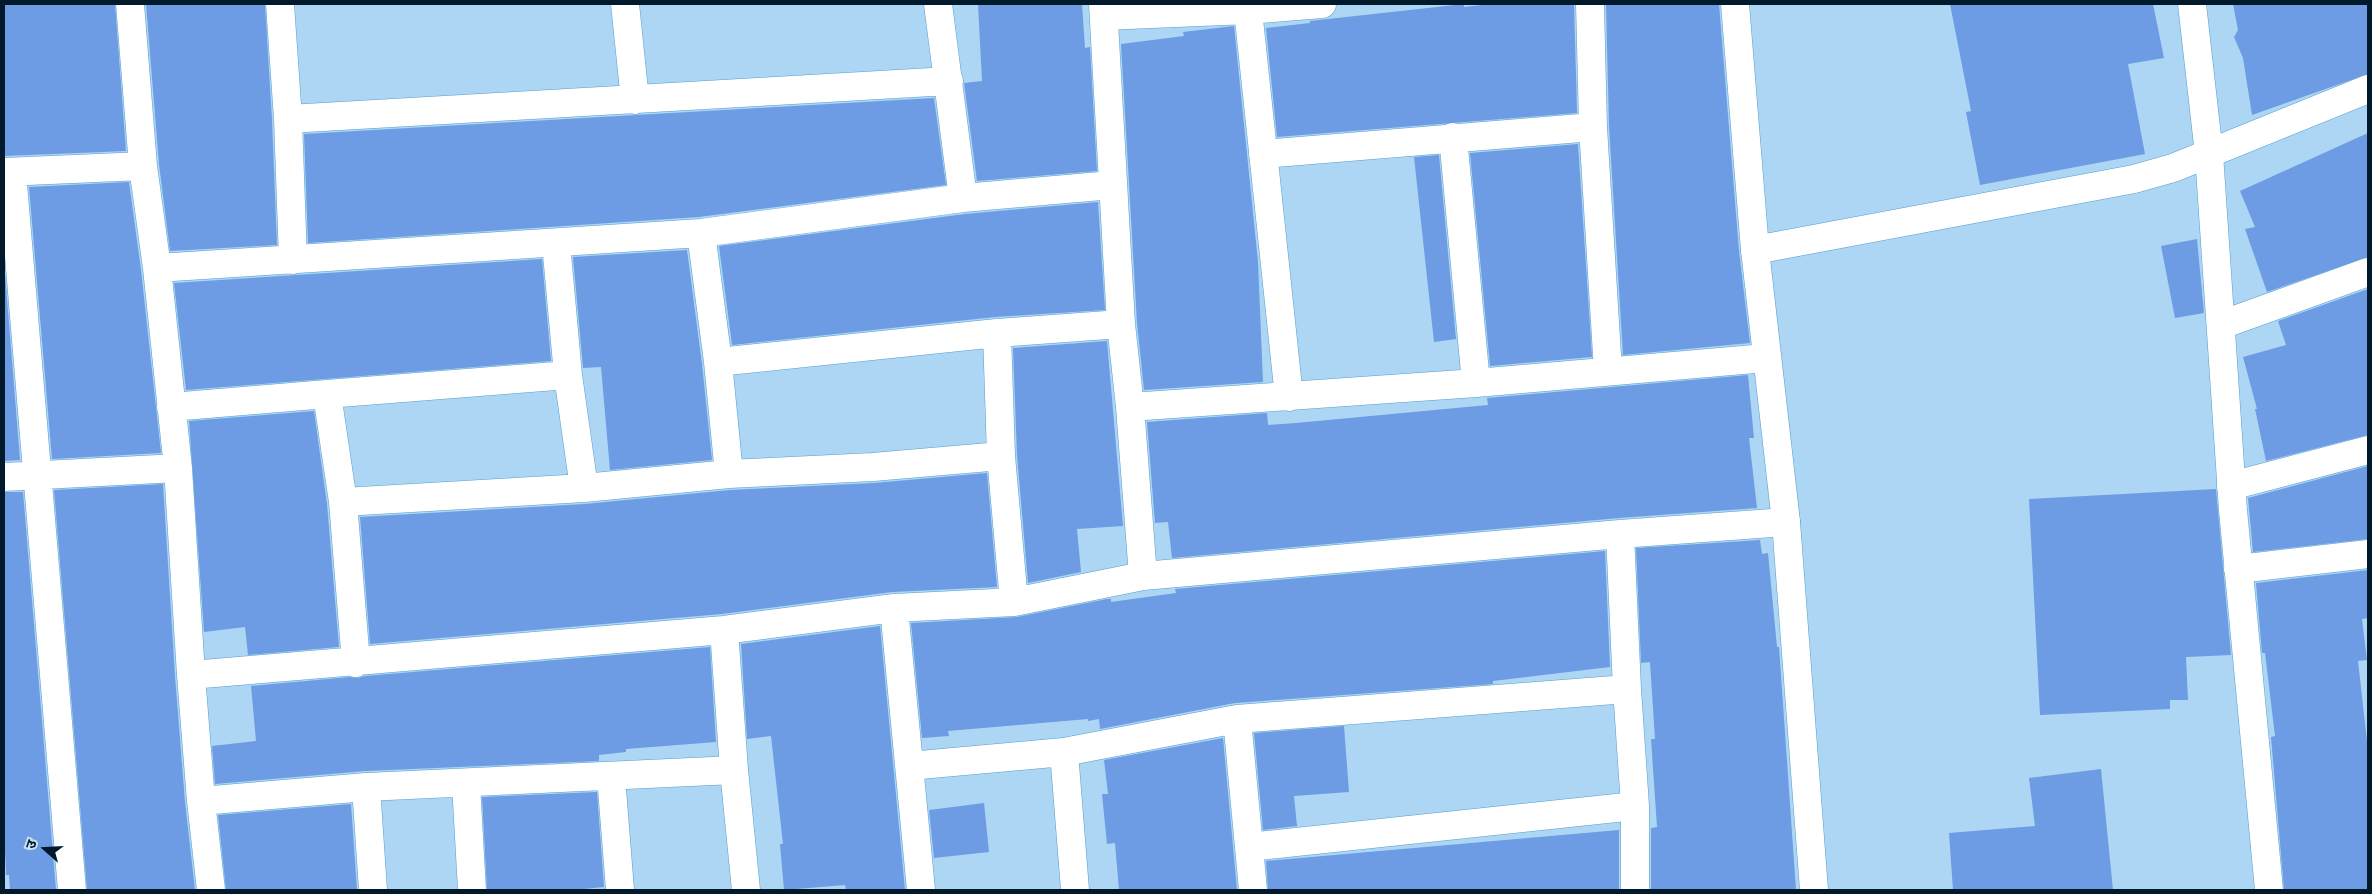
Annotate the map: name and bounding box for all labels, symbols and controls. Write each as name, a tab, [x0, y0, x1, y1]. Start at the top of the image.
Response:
north arrow	[20, 824, 70, 874]
text: उ	[22, 838, 40, 851]

